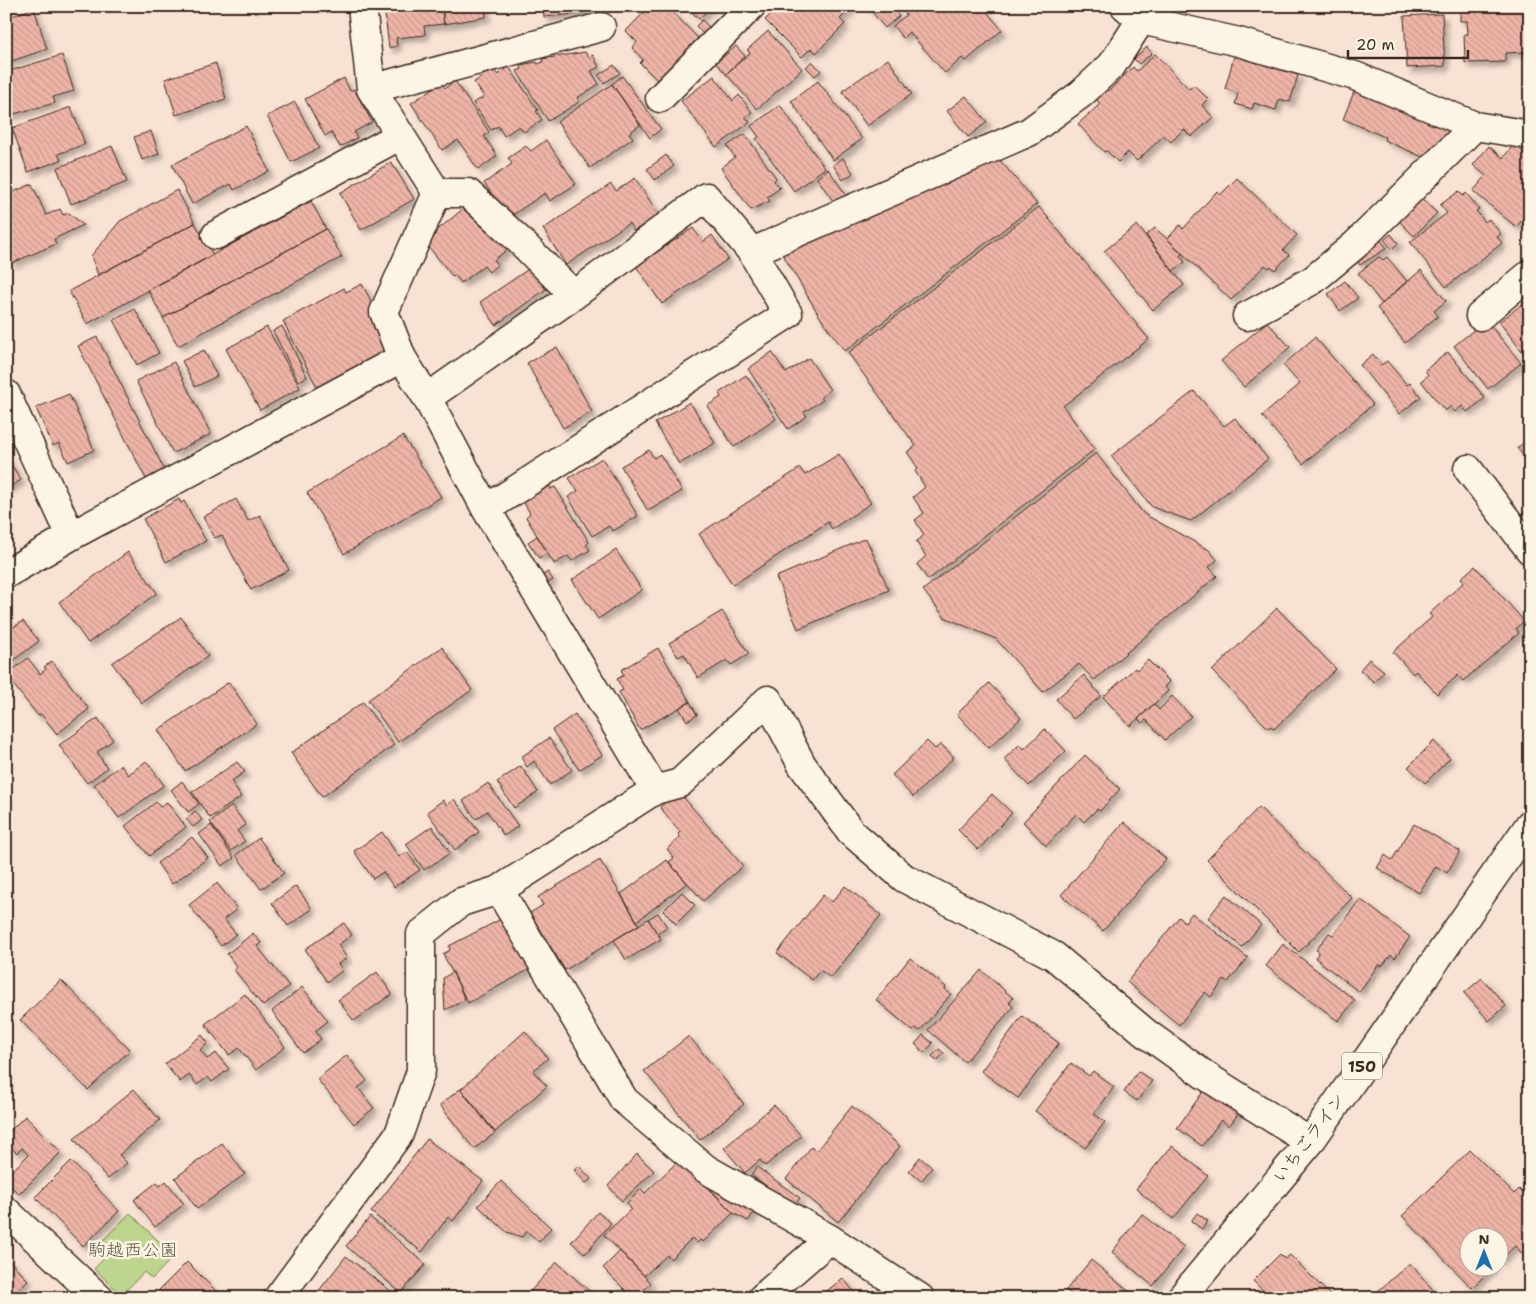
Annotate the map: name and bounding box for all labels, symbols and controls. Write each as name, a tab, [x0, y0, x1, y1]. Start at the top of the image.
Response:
scale bar	[1348, 28, 1468, 60]
text: 20 m	[1356, 35, 1395, 55]
road number: 150	[1342, 1052, 1382, 1080]
street label: いちごライン	[1267, 1088, 1351, 1188]
north arrow	[1458, 1226, 1508, 1276]
text: N	[1478, 1230, 1490, 1248]
park label: 駒越西公園	[88, 1238, 178, 1262]

